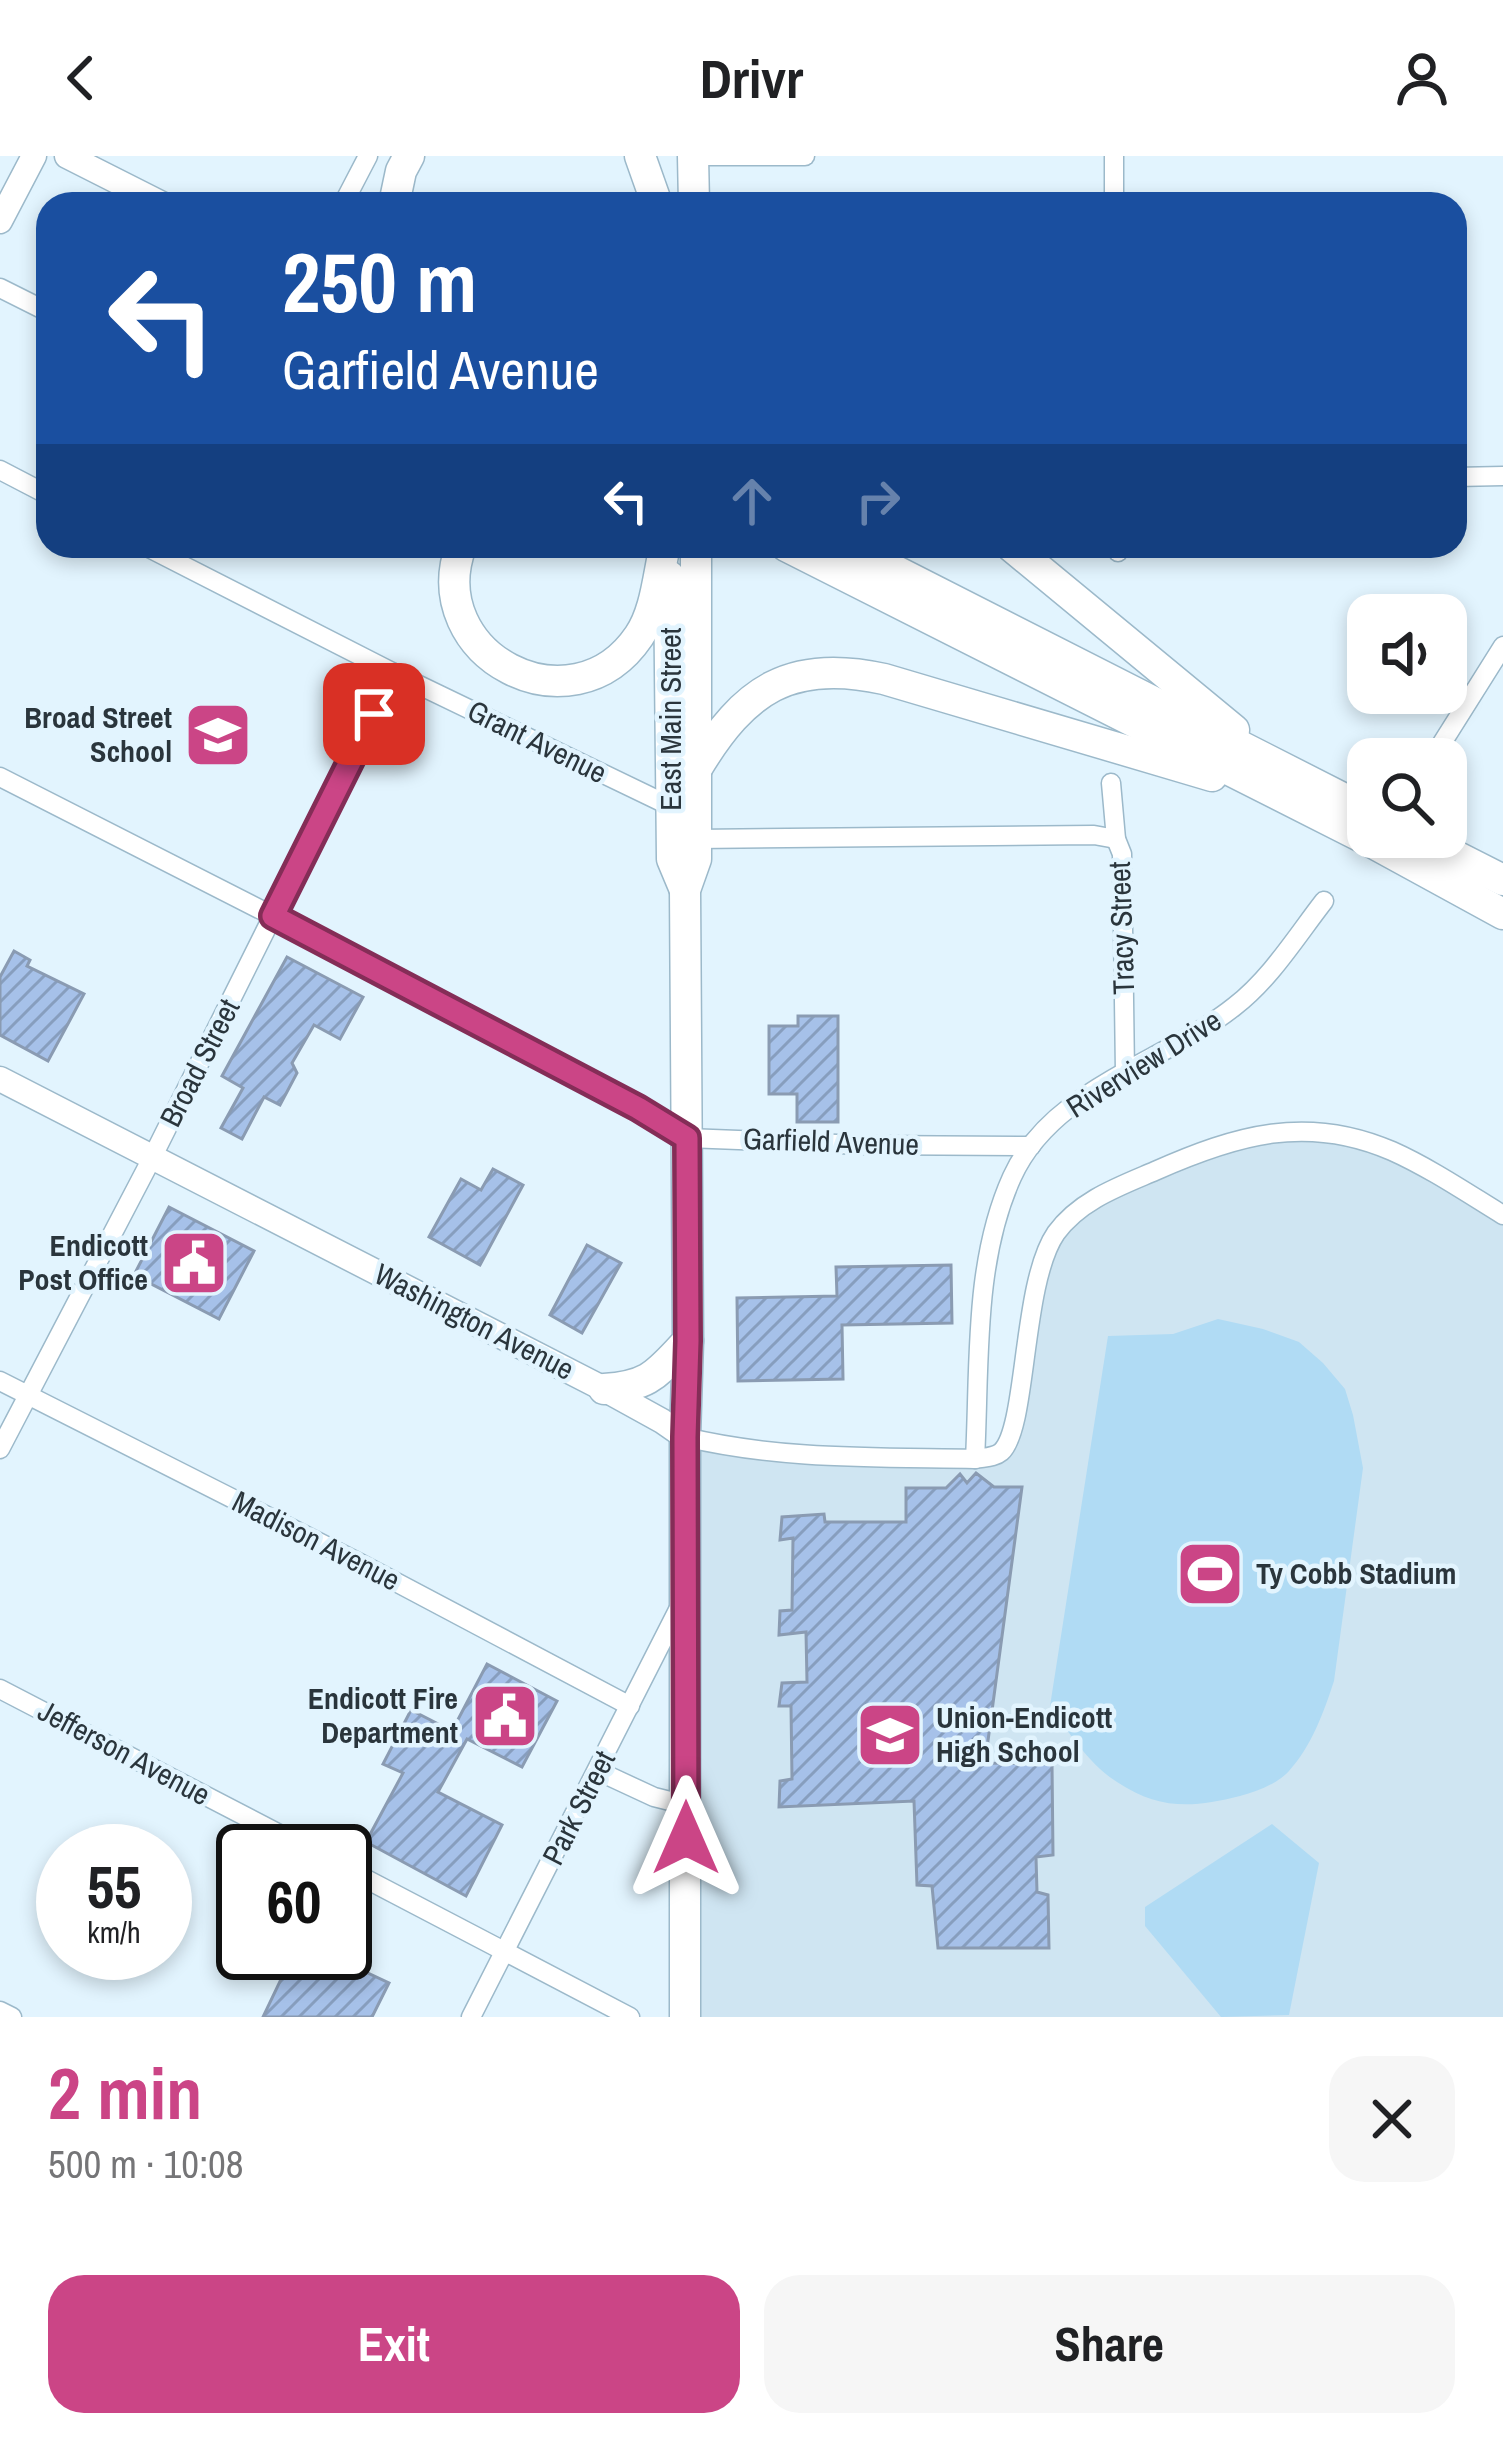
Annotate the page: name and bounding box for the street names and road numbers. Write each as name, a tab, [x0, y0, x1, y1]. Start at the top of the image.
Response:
street label: East Main Street	[650, 627, 690, 811]
street label: Grant Avenue	[461, 690, 614, 792]
street label: Tracy Street	[1099, 861, 1143, 995]
street label: Broad Street	[150, 992, 248, 1133]
street label: Riverview Drive	[1059, 1000, 1228, 1126]
street label: Garfield Avenue	[742, 1118, 920, 1164]
street label: Washington Avenue	[368, 1254, 581, 1389]
street label: Madison Avenue	[226, 1481, 407, 1599]
street label: Jefferson Avenue	[32, 1690, 217, 1814]
street label: Park Street	[532, 1744, 624, 1871]

